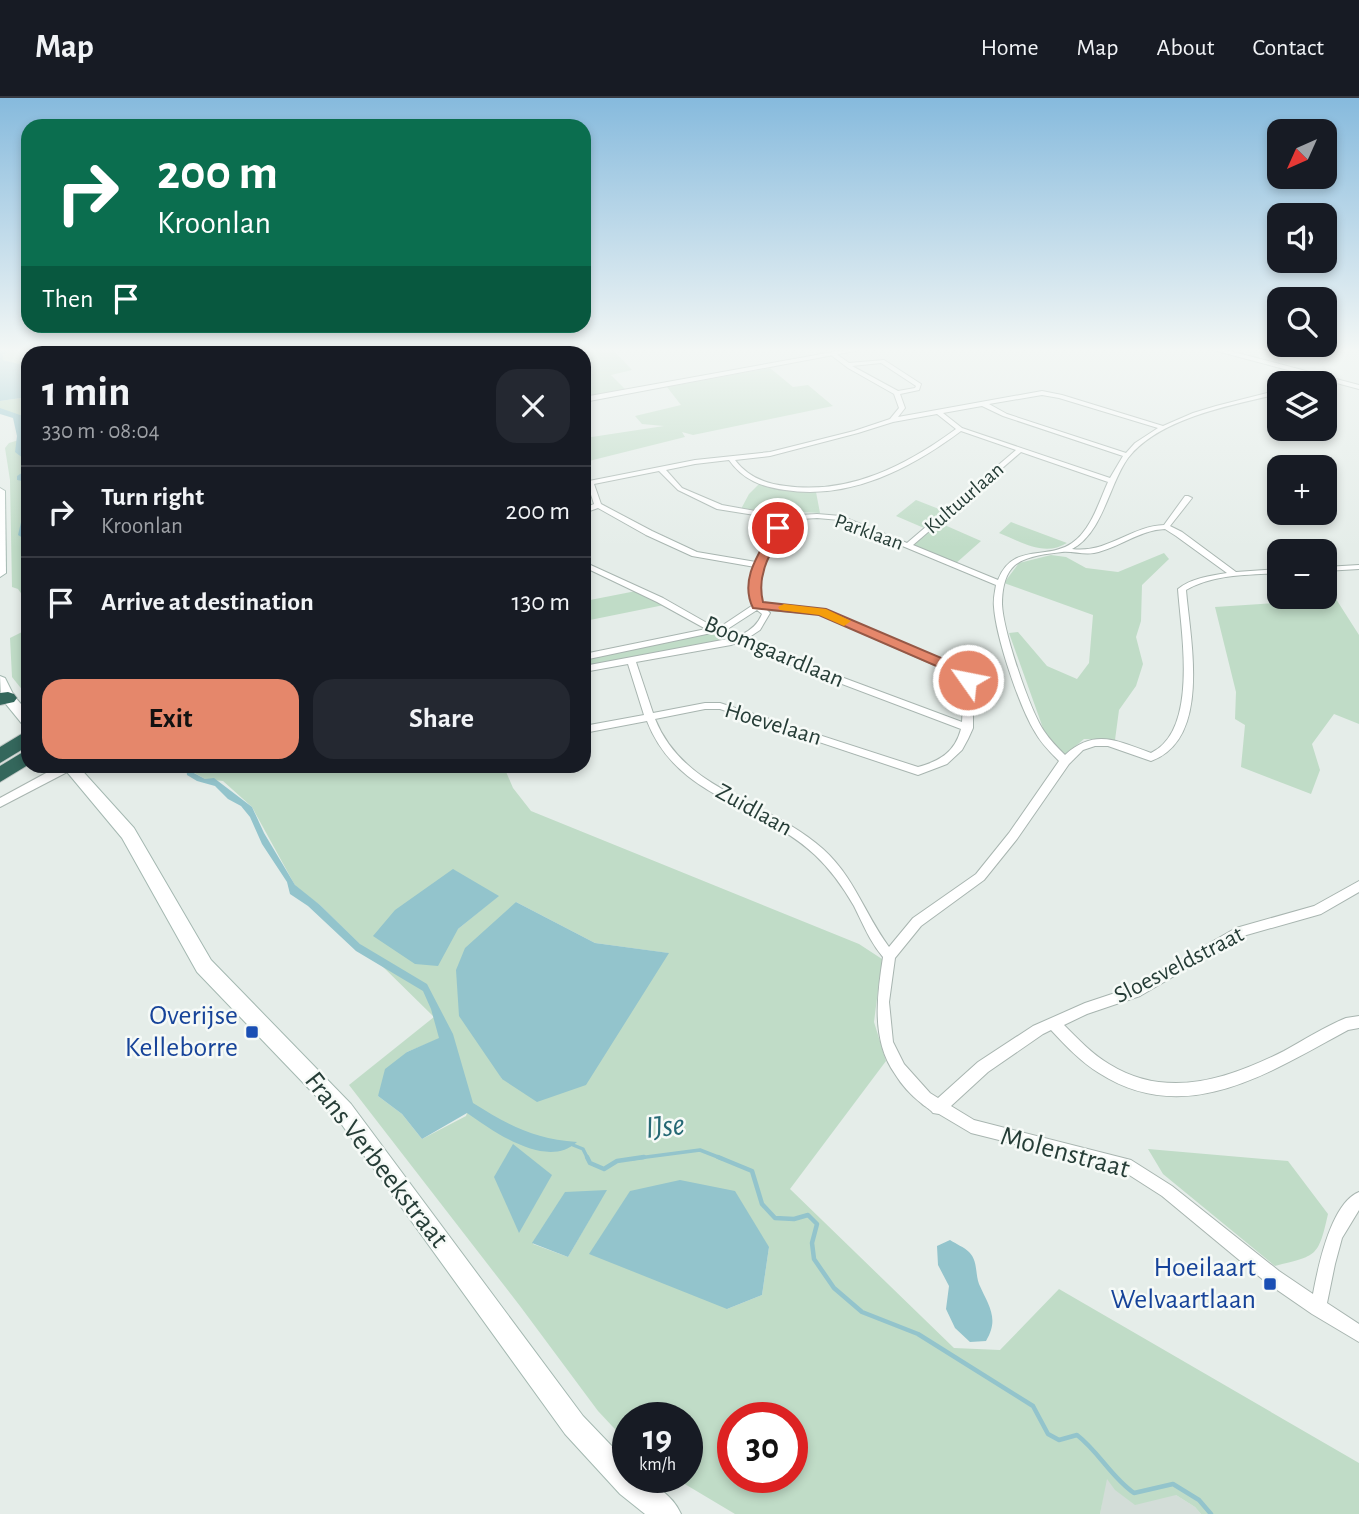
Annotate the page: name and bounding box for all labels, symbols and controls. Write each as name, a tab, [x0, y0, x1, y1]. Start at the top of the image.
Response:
text: Map	[35, 31, 94, 64]
text: Home	[981, 36, 1039, 60]
text: Map	[1077, 36, 1119, 60]
text: About	[1157, 36, 1214, 60]
text: Contact	[1252, 36, 1324, 60]
north arrow	[1267, 119, 1337, 189]
map controls	[1267, 119, 1337, 609]
icon: right	[42, 147, 133, 238]
text: 200 m	[157, 149, 278, 198]
button: sound	[1267, 203, 1337, 273]
text: Kroonlan	[157, 207, 271, 239]
icon: arrive	[107, 280, 145, 318]
text: Then	[42, 286, 93, 312]
button: search	[1267, 287, 1337, 357]
button: close	[496, 369, 570, 443]
text: 1 min	[42, 371, 131, 413]
button: layers	[1267, 371, 1337, 441]
text: 330 m · 08:04	[42, 420, 160, 443]
button: +	[1267, 455, 1337, 525]
street label: Kultuurlaan	[921, 458, 1007, 538]
text: Turn right	[101, 484, 204, 510]
icon: right	[42, 493, 80, 531]
text: 200 m	[506, 498, 570, 524]
pin	[748, 498, 808, 558]
icon: arrive	[759, 509, 797, 547]
street label: Parklaan	[832, 510, 906, 554]
text: Kroonlan	[101, 515, 183, 538]
button: −	[1267, 539, 1337, 609]
icon: arrive	[42, 584, 80, 622]
text: Arrive at destination	[101, 589, 314, 615]
text: 130 m	[512, 589, 570, 615]
street label: Boomgaardlaan	[701, 612, 847, 692]
position arrow	[931, 643, 1005, 717]
button: Exit	[42, 679, 299, 759]
button: Share	[313, 679, 570, 759]
street label: Hoevelaan	[722, 698, 824, 750]
street label: Zuidlaan	[712, 779, 796, 841]
street label: Sloesveldstraat	[1110, 922, 1248, 1008]
place label: Overijse Kelleborre	[125, 1002, 238, 1062]
marker: Overijse Kelleborre	[244, 1024, 260, 1040]
street label: Frans Verbeekstraat	[299, 1067, 453, 1253]
water label: IJse	[644, 1108, 686, 1144]
street label: Molenstraat	[997, 1122, 1133, 1184]
place label: Hoeilaart Welvaartlaan	[1111, 1254, 1256, 1314]
marker: Hoeilaart Welvaartlaan	[1262, 1276, 1278, 1292]
speed limit sign: 30	[717, 1402, 808, 1493]
text: 19	[643, 1421, 672, 1456]
text: km/h	[639, 1456, 676, 1474]

